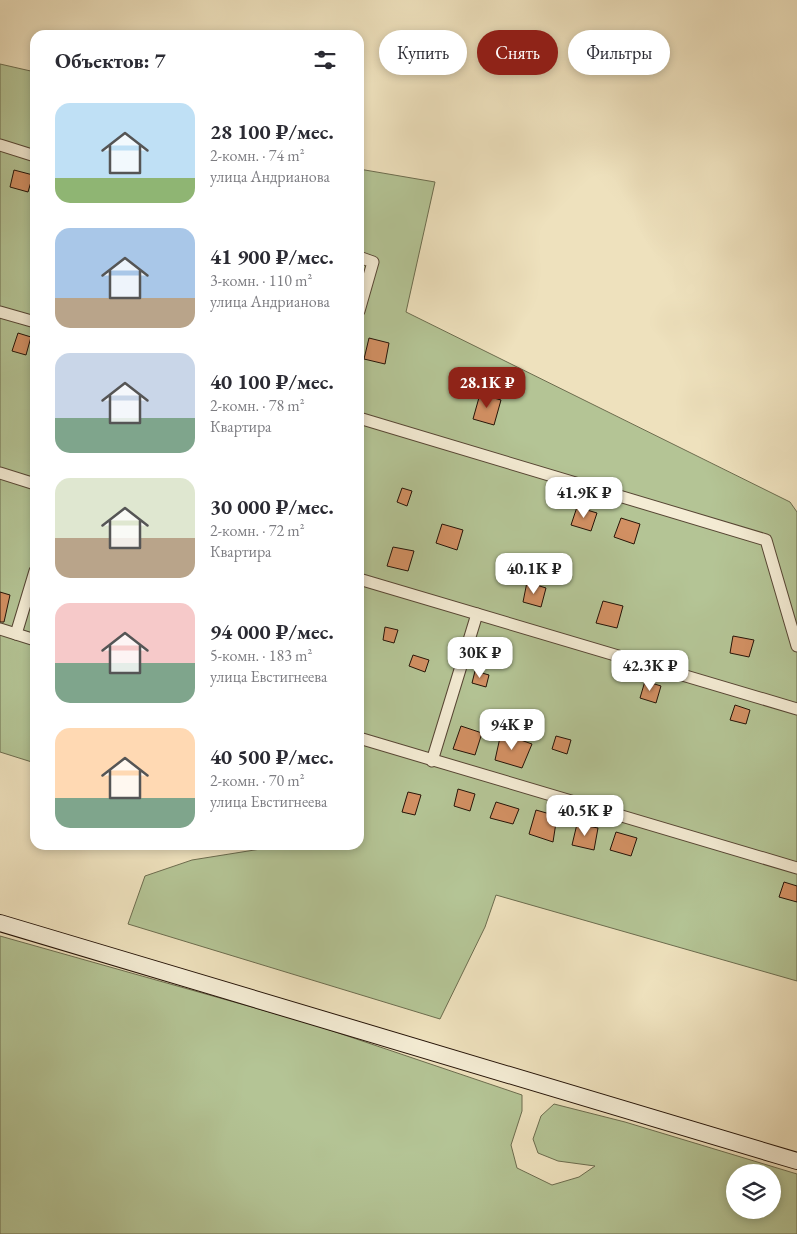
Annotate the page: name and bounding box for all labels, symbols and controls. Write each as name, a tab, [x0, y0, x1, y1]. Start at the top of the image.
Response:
chip: Купить	[379, 30, 467, 75]
chip: Снять	[477, 30, 558, 75]
chip: Фильтры	[568, 30, 670, 75]
icon: filters	[311, 46, 339, 74]
text: Объектов: 7	[55, 47, 166, 74]
text: 28 100 ₽/мес.	[210, 118, 334, 145]
icon: home	[95, 123, 155, 183]
text: 2-комн. · 74 m²	[210, 145, 305, 166]
text: улица Андрианова	[210, 166, 330, 187]
text: 41 900 ₽/мес.	[210, 243, 334, 270]
icon: home	[95, 248, 155, 308]
text: 3-комн. · 110 m²	[210, 270, 312, 291]
text: улица Андрианова	[210, 291, 330, 312]
pin: 28.1K ₽	[441, 366, 533, 409]
text: 40 100 ₽/мес.	[210, 368, 334, 395]
text: 28.1K ₽	[459, 372, 515, 393]
icon: home	[95, 373, 155, 433]
text: 2-комн. · 78 m²	[210, 395, 305, 416]
text: Квартира	[210, 416, 271, 437]
pin: 41.9K ₽	[538, 476, 630, 519]
text: 41.9K ₽	[556, 482, 612, 503]
text: 30 000 ₽/мес.	[210, 493, 334, 520]
icon: home	[95, 498, 155, 558]
text: 2-комн. · 72 m²	[210, 520, 305, 541]
text: Квартира	[210, 541, 271, 562]
pin: 40.1K ₽	[488, 552, 580, 595]
text: 40.1K ₽	[506, 558, 562, 579]
text: 94 000 ₽/мес.	[210, 618, 334, 645]
icon: home	[95, 623, 155, 683]
pin: 30K ₽	[445, 636, 515, 679]
text: 30K ₽	[459, 642, 501, 663]
text: 5-комн. · 183 m²	[210, 645, 312, 666]
pin: 42.3K ₽	[604, 650, 696, 692]
text: 42.3K ₽	[622, 655, 678, 676]
text: улица Евстигнеева	[210, 666, 327, 687]
pin: 94K ₽	[477, 708, 547, 751]
text: 94K ₽	[491, 714, 533, 735]
text: 40 500 ₽/мес.	[210, 743, 334, 770]
icon: home	[95, 748, 155, 808]
text: 2-комн. · 70 m²	[210, 770, 305, 791]
text: улица Евстигнеева	[210, 791, 327, 812]
pin: 40.5K ₽	[539, 794, 631, 837]
text: 40.5K ₽	[557, 800, 613, 821]
map controls	[726, 1164, 781, 1219]
button: layers	[726, 1164, 781, 1219]

